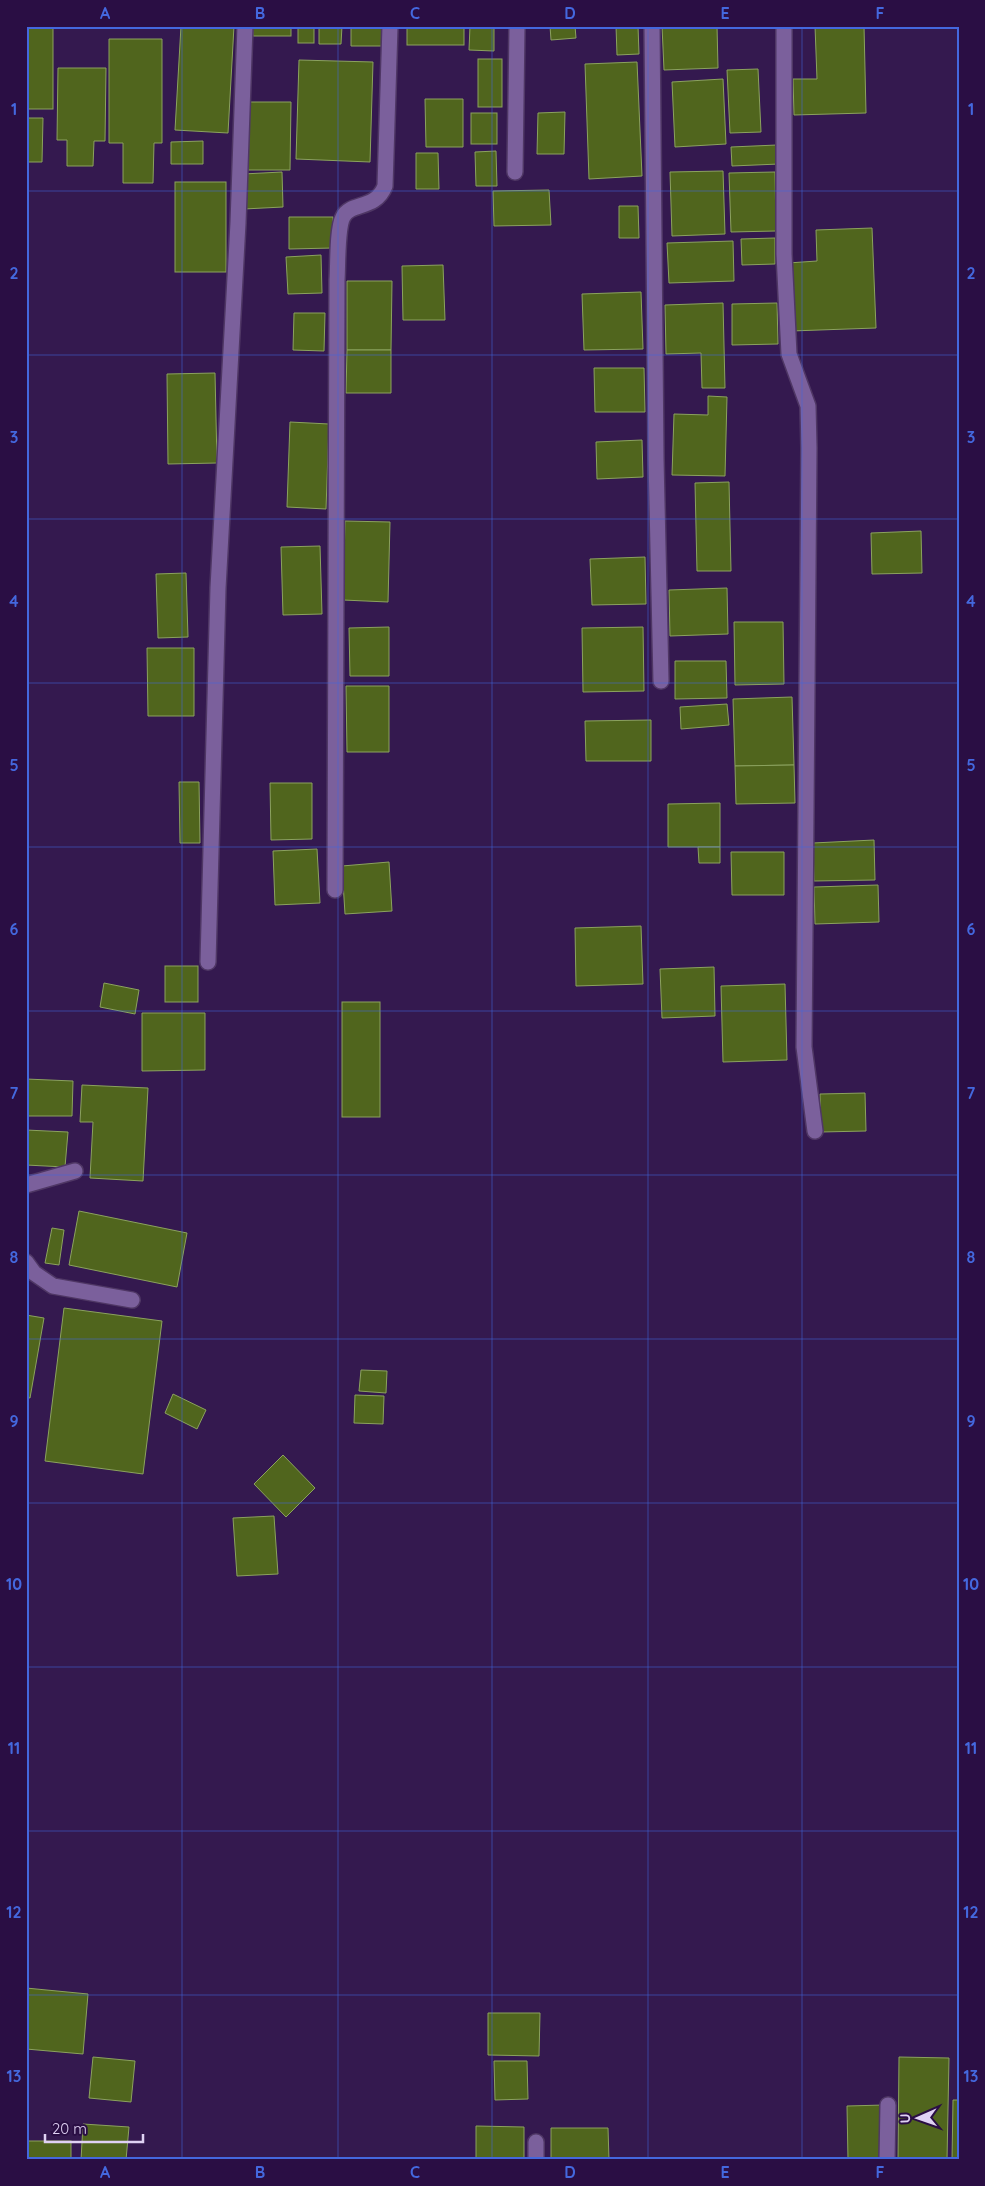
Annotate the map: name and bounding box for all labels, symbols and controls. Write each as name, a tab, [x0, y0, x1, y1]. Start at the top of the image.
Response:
text: A	[100, 3, 111, 23]
text: B	[255, 3, 265, 23]
text: C	[410, 3, 420, 23]
text: D	[564, 3, 576, 23]
text: E	[720, 3, 730, 23]
text: F	[876, 3, 885, 23]
text: 1	[11, 99, 17, 119]
text: 1	[968, 99, 974, 119]
text: 2	[9, 263, 19, 283]
text: 2	[966, 263, 976, 283]
text: 3	[10, 427, 18, 447]
text: 3	[967, 427, 975, 447]
text: 4	[9, 591, 19, 611]
text: 4	[966, 591, 976, 611]
text: 5	[9, 755, 19, 775]
text: 5	[966, 755, 976, 775]
text: 6	[10, 919, 19, 939]
text: 6	[967, 919, 976, 939]
text: 7	[10, 1083, 19, 1103]
text: 7	[967, 1083, 976, 1103]
text: 8	[10, 1247, 19, 1267]
text: 8	[967, 1247, 976, 1267]
text: 9	[9, 1411, 19, 1431]
text: 9	[966, 1411, 976, 1431]
text: 10	[6, 1574, 22, 1594]
text: 10	[963, 1574, 979, 1594]
text: 11	[8, 1738, 20, 1758]
text: 11	[965, 1738, 977, 1758]
text: 12	[6, 1902, 22, 1922]
text: 12	[963, 1902, 979, 1922]
text: 13	[7, 2066, 21, 2086]
text: 13	[964, 2066, 978, 2086]
north arrow	[892, 2094, 942, 2144]
scale bar	[45, 2111, 142, 2143]
text: U	[896, 2113, 914, 2124]
text: 20 m	[52, 2119, 87, 2138]
text: A	[100, 2162, 111, 2182]
text: B	[255, 2162, 265, 2182]
text: C	[410, 2162, 420, 2182]
text: D	[564, 2162, 576, 2182]
text: E	[720, 2162, 730, 2182]
text: F	[876, 2162, 885, 2182]

